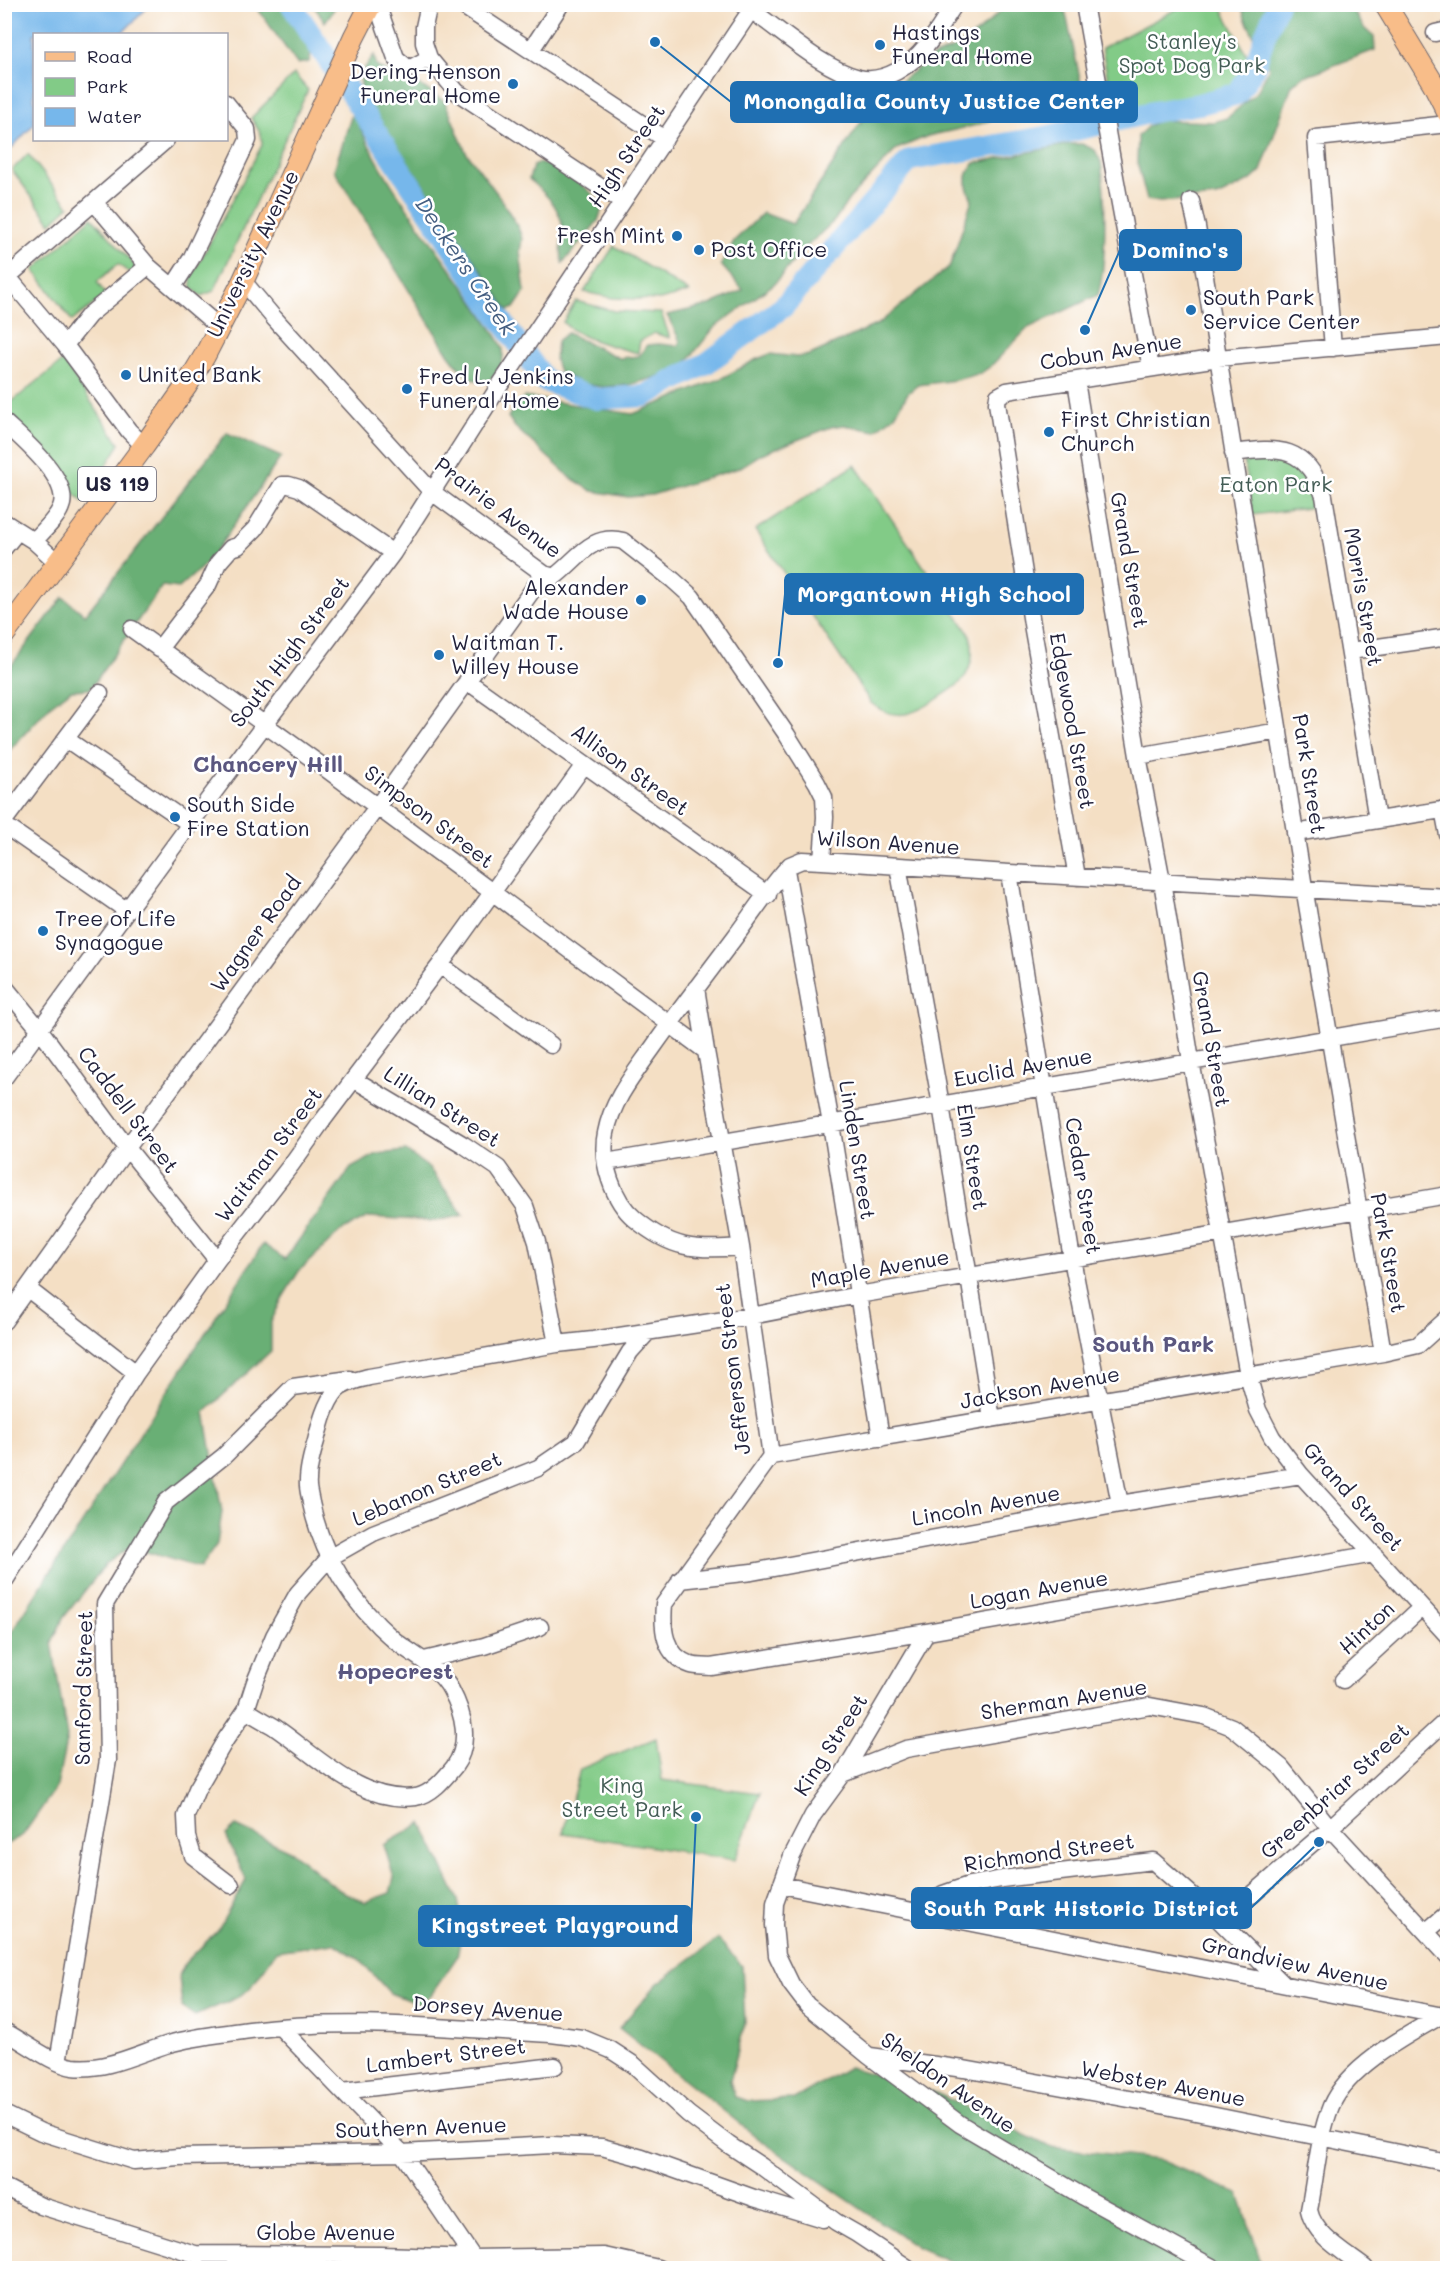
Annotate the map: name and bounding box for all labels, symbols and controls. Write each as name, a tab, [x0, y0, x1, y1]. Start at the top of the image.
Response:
place label: Hastings Funeral Home	[892, 18, 1033, 69]
park label: Stanley's Spot Dog Park	[1119, 27, 1265, 78]
legend	[33, 33, 228, 141]
marker: Hastings Funeral Home	[873, 38, 887, 52]
text: Road	[87, 44, 132, 68]
place label: Dering-Henson Funeral Home	[350, 57, 501, 108]
text: Park	[87, 74, 128, 98]
marker: Dering-Henson Funeral Home	[506, 77, 520, 91]
callout: Monongalia County Justice Center	[731, 82, 1137, 122]
text: Monongalia County Justice Center	[743, 86, 1125, 115]
street label: High Street	[581, 98, 670, 212]
text: Water	[87, 104, 142, 128]
street label: University Avenue	[199, 165, 304, 341]
water label: Deckers Creek	[409, 191, 524, 342]
place label: Fresh Mint	[557, 221, 665, 248]
marker: Fresh Mint	[670, 229, 684, 243]
callout: Domino's	[1120, 230, 1241, 270]
place label: Post Office	[711, 235, 827, 262]
text: Domino's	[1132, 235, 1228, 264]
marker: Post Office	[692, 243, 706, 257]
place label: South Park Service Center	[1203, 283, 1360, 334]
marker: South Park Service Center	[1184, 303, 1198, 317]
street label: Cobun Avenue	[1038, 326, 1184, 375]
place label: United Bank	[138, 360, 261, 387]
place label: Fred L. Jenkins Funeral Home	[419, 362, 574, 413]
marker: United Bank	[119, 368, 133, 382]
marker: Fred L. Jenkins Funeral Home	[400, 382, 414, 396]
place label: First Christian Church	[1061, 405, 1210, 456]
marker: First Christian Church	[1042, 425, 1056, 439]
street label: Prairie Avenue	[430, 450, 568, 563]
road number: US 119	[78, 467, 156, 501]
park label: Eaton Park	[1220, 470, 1332, 497]
street label: Grand Street	[1105, 490, 1156, 630]
street label: Morris Street	[1339, 525, 1390, 668]
street label: South High Street	[223, 570, 355, 732]
place label: Alexander Wade House	[502, 573, 629, 624]
callout: Morgantown High School	[785, 574, 1083, 614]
text: Morgantown High School	[797, 579, 1071, 608]
marker: Alexander Wade House	[634, 593, 648, 607]
place label: Waitman T. Willey House	[451, 628, 579, 679]
street label: Edgewood Street	[1045, 630, 1102, 811]
marker: Waitman T. Willey House	[432, 648, 446, 662]
street label: Park Street	[1288, 712, 1333, 836]
street label: Allison Street	[567, 717, 695, 821]
district label: Chancery Hill	[193, 749, 343, 778]
street label: Simpson Street	[360, 758, 500, 873]
place label: South Side Fire Station	[187, 790, 309, 841]
marker: South Side Fire Station	[168, 810, 182, 824]
street label: Wilson Avenue	[815, 823, 961, 860]
street label: Wagner Road	[203, 869, 306, 997]
place label: Tree of Life Synagogue	[55, 904, 176, 955]
marker: Tree of Life Synagogue	[36, 924, 50, 938]
street label: Grand Street	[1187, 969, 1238, 1109]
street label: Caddell Street	[73, 1040, 186, 1178]
street label: Euclid Avenue	[951, 1041, 1094, 1092]
street label: Lillian Street	[379, 1059, 506, 1152]
street label: Linden Street	[834, 1078, 883, 1221]
street label: Waitman Street	[208, 1081, 327, 1227]
street label: Elm Street	[952, 1102, 995, 1212]
street label: Cedar Street	[1060, 1115, 1109, 1256]
street label: Park Street	[1366, 1191, 1413, 1315]
street label: Maple Avenue	[808, 1242, 951, 1293]
street label: Jefferson Street	[708, 1282, 755, 1456]
district label: South Park	[1092, 1329, 1214, 1358]
street label: Jackson Avenue	[958, 1359, 1122, 1414]
street label: Grand Street	[1298, 1436, 1410, 1556]
street label: Lebanon Street	[348, 1444, 505, 1531]
street label: Lincoln Avenue	[909, 1478, 1062, 1531]
street label: Logan Avenue	[968, 1563, 1110, 1614]
street label: Hinton	[1332, 1594, 1399, 1659]
street label: Sanford Street	[68, 1610, 97, 1765]
district label: Hopecrest	[337, 1656, 454, 1685]
street label: Sherman Avenue	[979, 1672, 1149, 1725]
street label: King Street	[787, 1688, 873, 1800]
street label: Greenbriar Street	[1254, 1716, 1414, 1864]
park label: King Street Park	[561, 1771, 683, 1822]
street label: Richmond Street	[962, 1826, 1136, 1877]
callout: South Park Historic District	[912, 1888, 1251, 1928]
text: South Park Historic District	[923, 1893, 1239, 1922]
callout: Kingstreet Playground	[419, 1906, 691, 1946]
text: Kingstreet Playground	[431, 1910, 679, 1939]
street label: Grandview Avenue	[1199, 1930, 1391, 1996]
street label: Dorsey Avenue	[412, 1989, 564, 2026]
street label: Sheldon Avenue	[876, 2025, 1022, 2138]
street label: Lambert Street	[364, 2031, 527, 2078]
street label: Webster Avenue	[1079, 2053, 1248, 2112]
street label: Southern Avenue	[335, 2110, 507, 2143]
street label: Globe Avenue	[256, 2218, 396, 2245]

